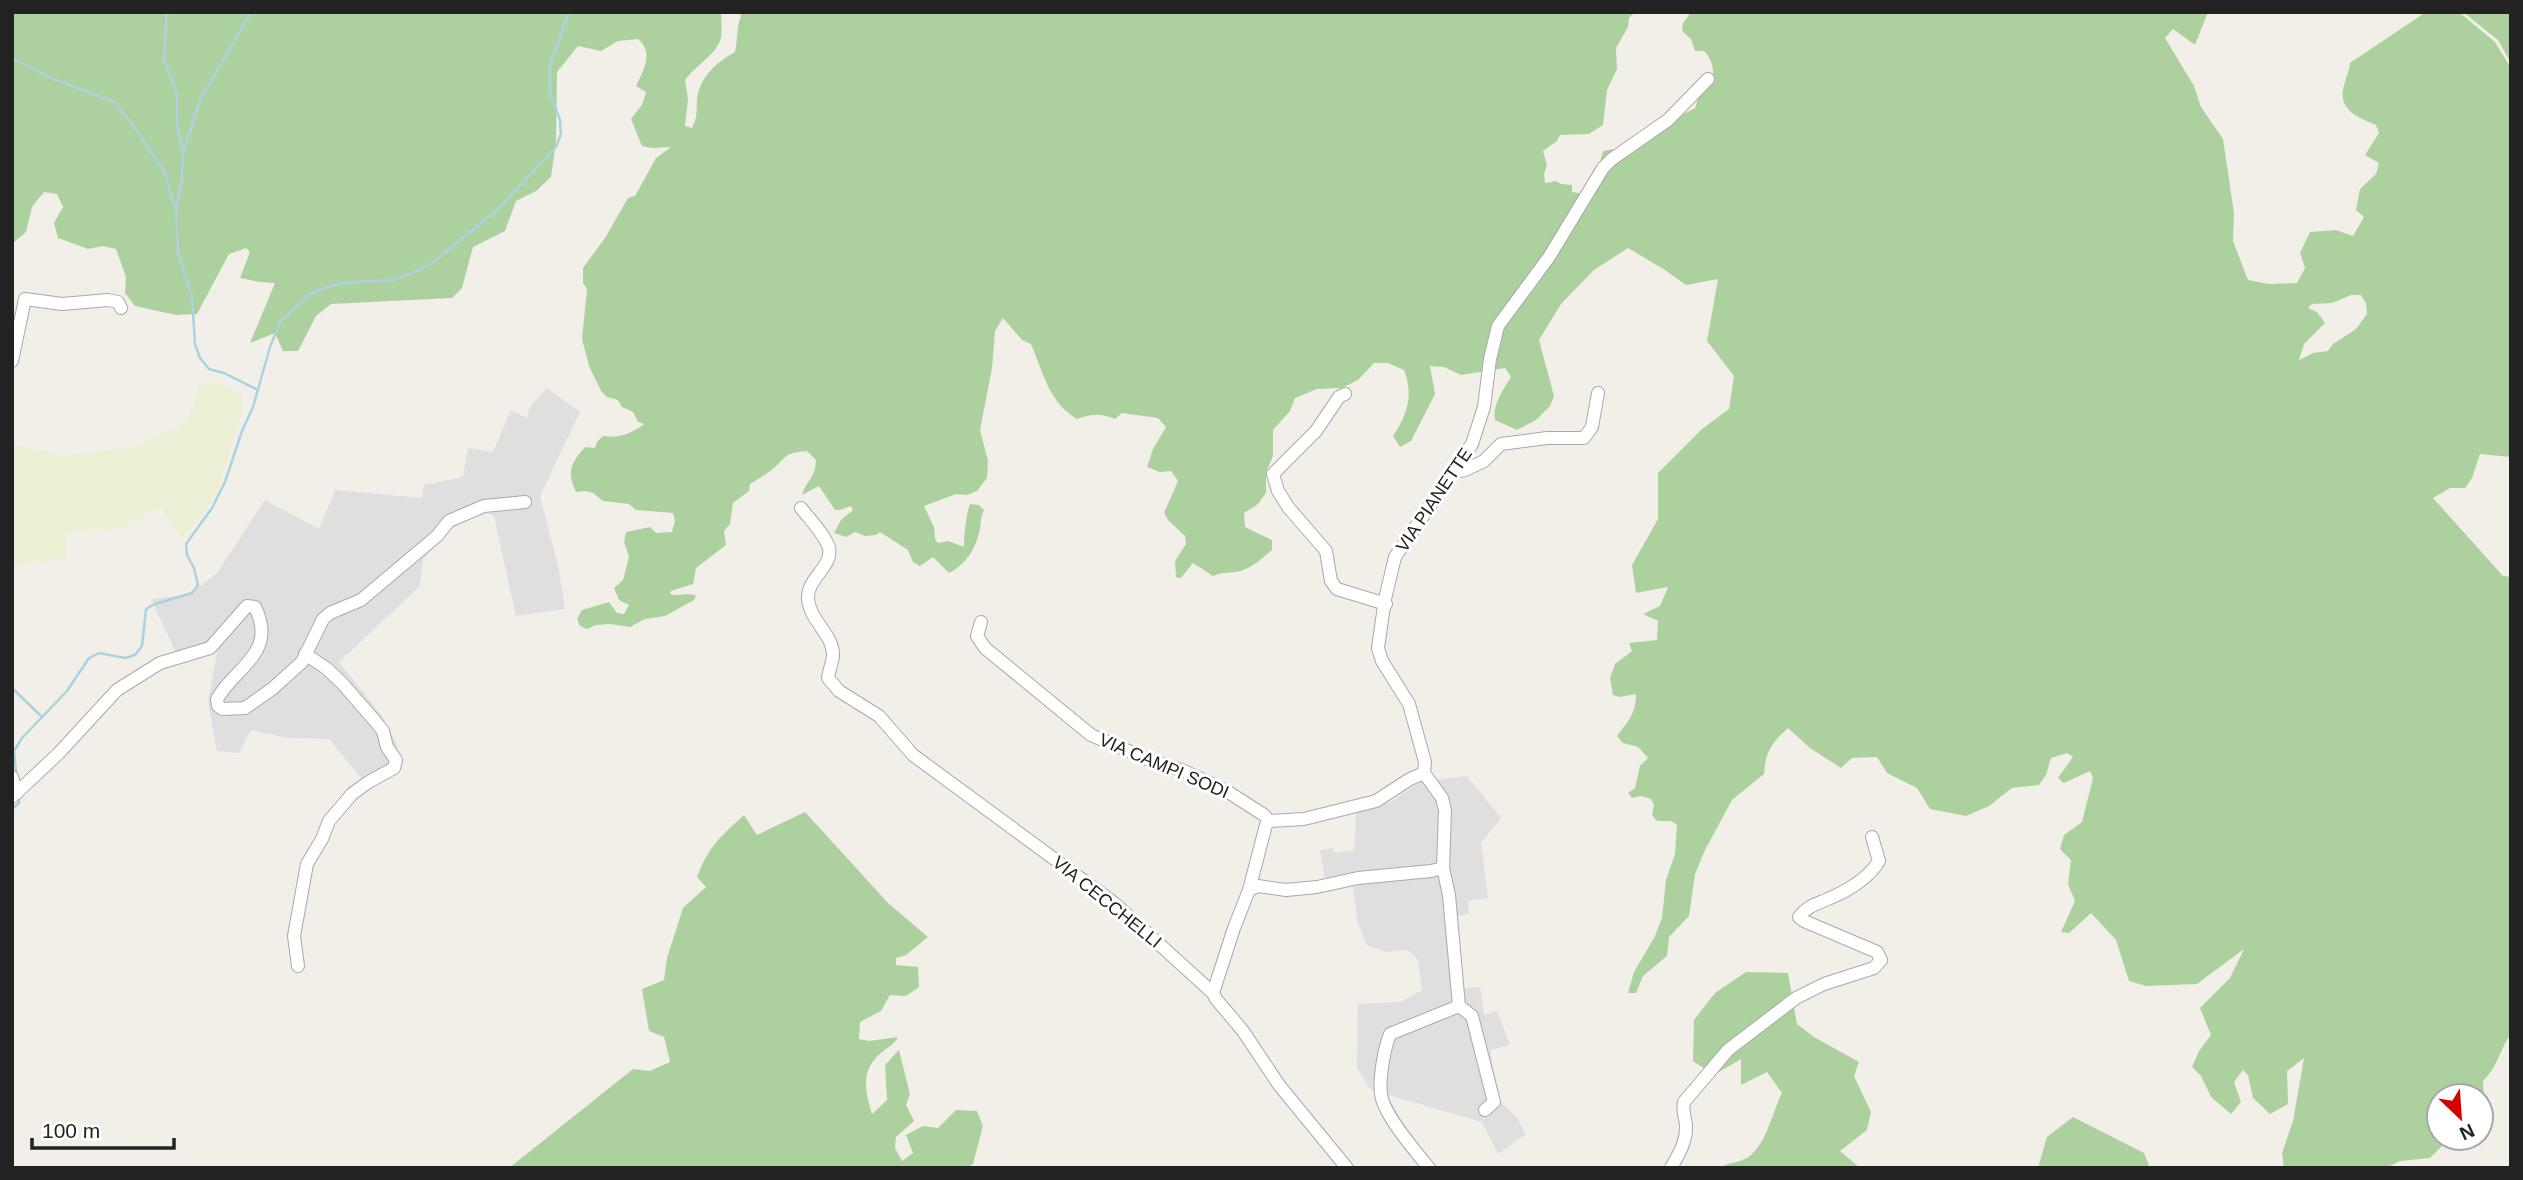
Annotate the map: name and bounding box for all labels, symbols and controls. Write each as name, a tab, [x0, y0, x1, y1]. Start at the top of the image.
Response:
street label: VIA PIANETTE	[1392, 444, 1476, 556]
street label: VIA CAMPI SODI	[1096, 730, 1232, 802]
street label: VIA CECCHELLI	[1049, 852, 1165, 952]
north arrow	[2425, 1082, 2495, 1152]
scale bar	[32, 1106, 173, 1150]
text: 100 m	[42, 1119, 100, 1142]
text: N	[2456, 1120, 2478, 1144]

